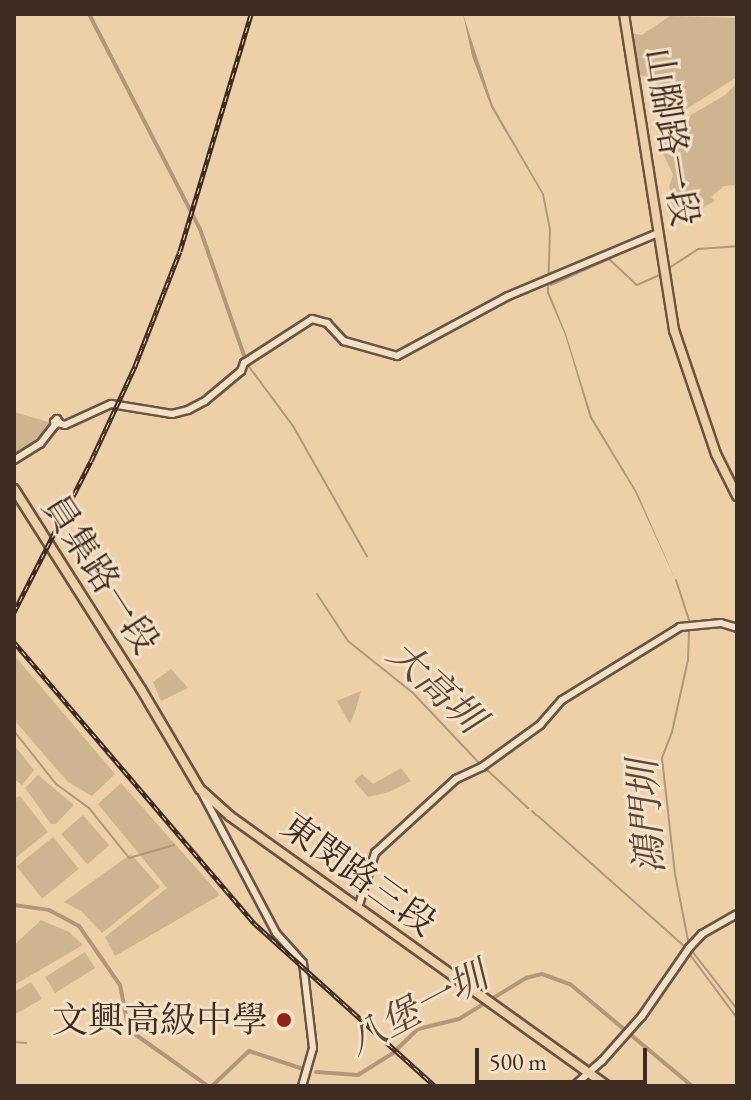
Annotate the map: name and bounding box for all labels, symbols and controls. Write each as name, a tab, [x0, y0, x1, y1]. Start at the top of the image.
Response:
street label: 山腳路一段	[637, 45, 707, 229]
street label: 員集路一段	[34, 487, 168, 661]
water label: 大高圳	[379, 630, 493, 742]
water label: 鴻門圳	[619, 759, 673, 875]
street label: 東閔路三段	[273, 804, 445, 944]
water label: 八堡一圳	[339, 952, 495, 1064]
place label: 文興高級中學	[52, 998, 268, 1042]
marker: 文興高級中學	[275, 1011, 293, 1029]
scale bar	[479, 1032, 651, 1082]
text: 500 m	[489, 1046, 547, 1077]

